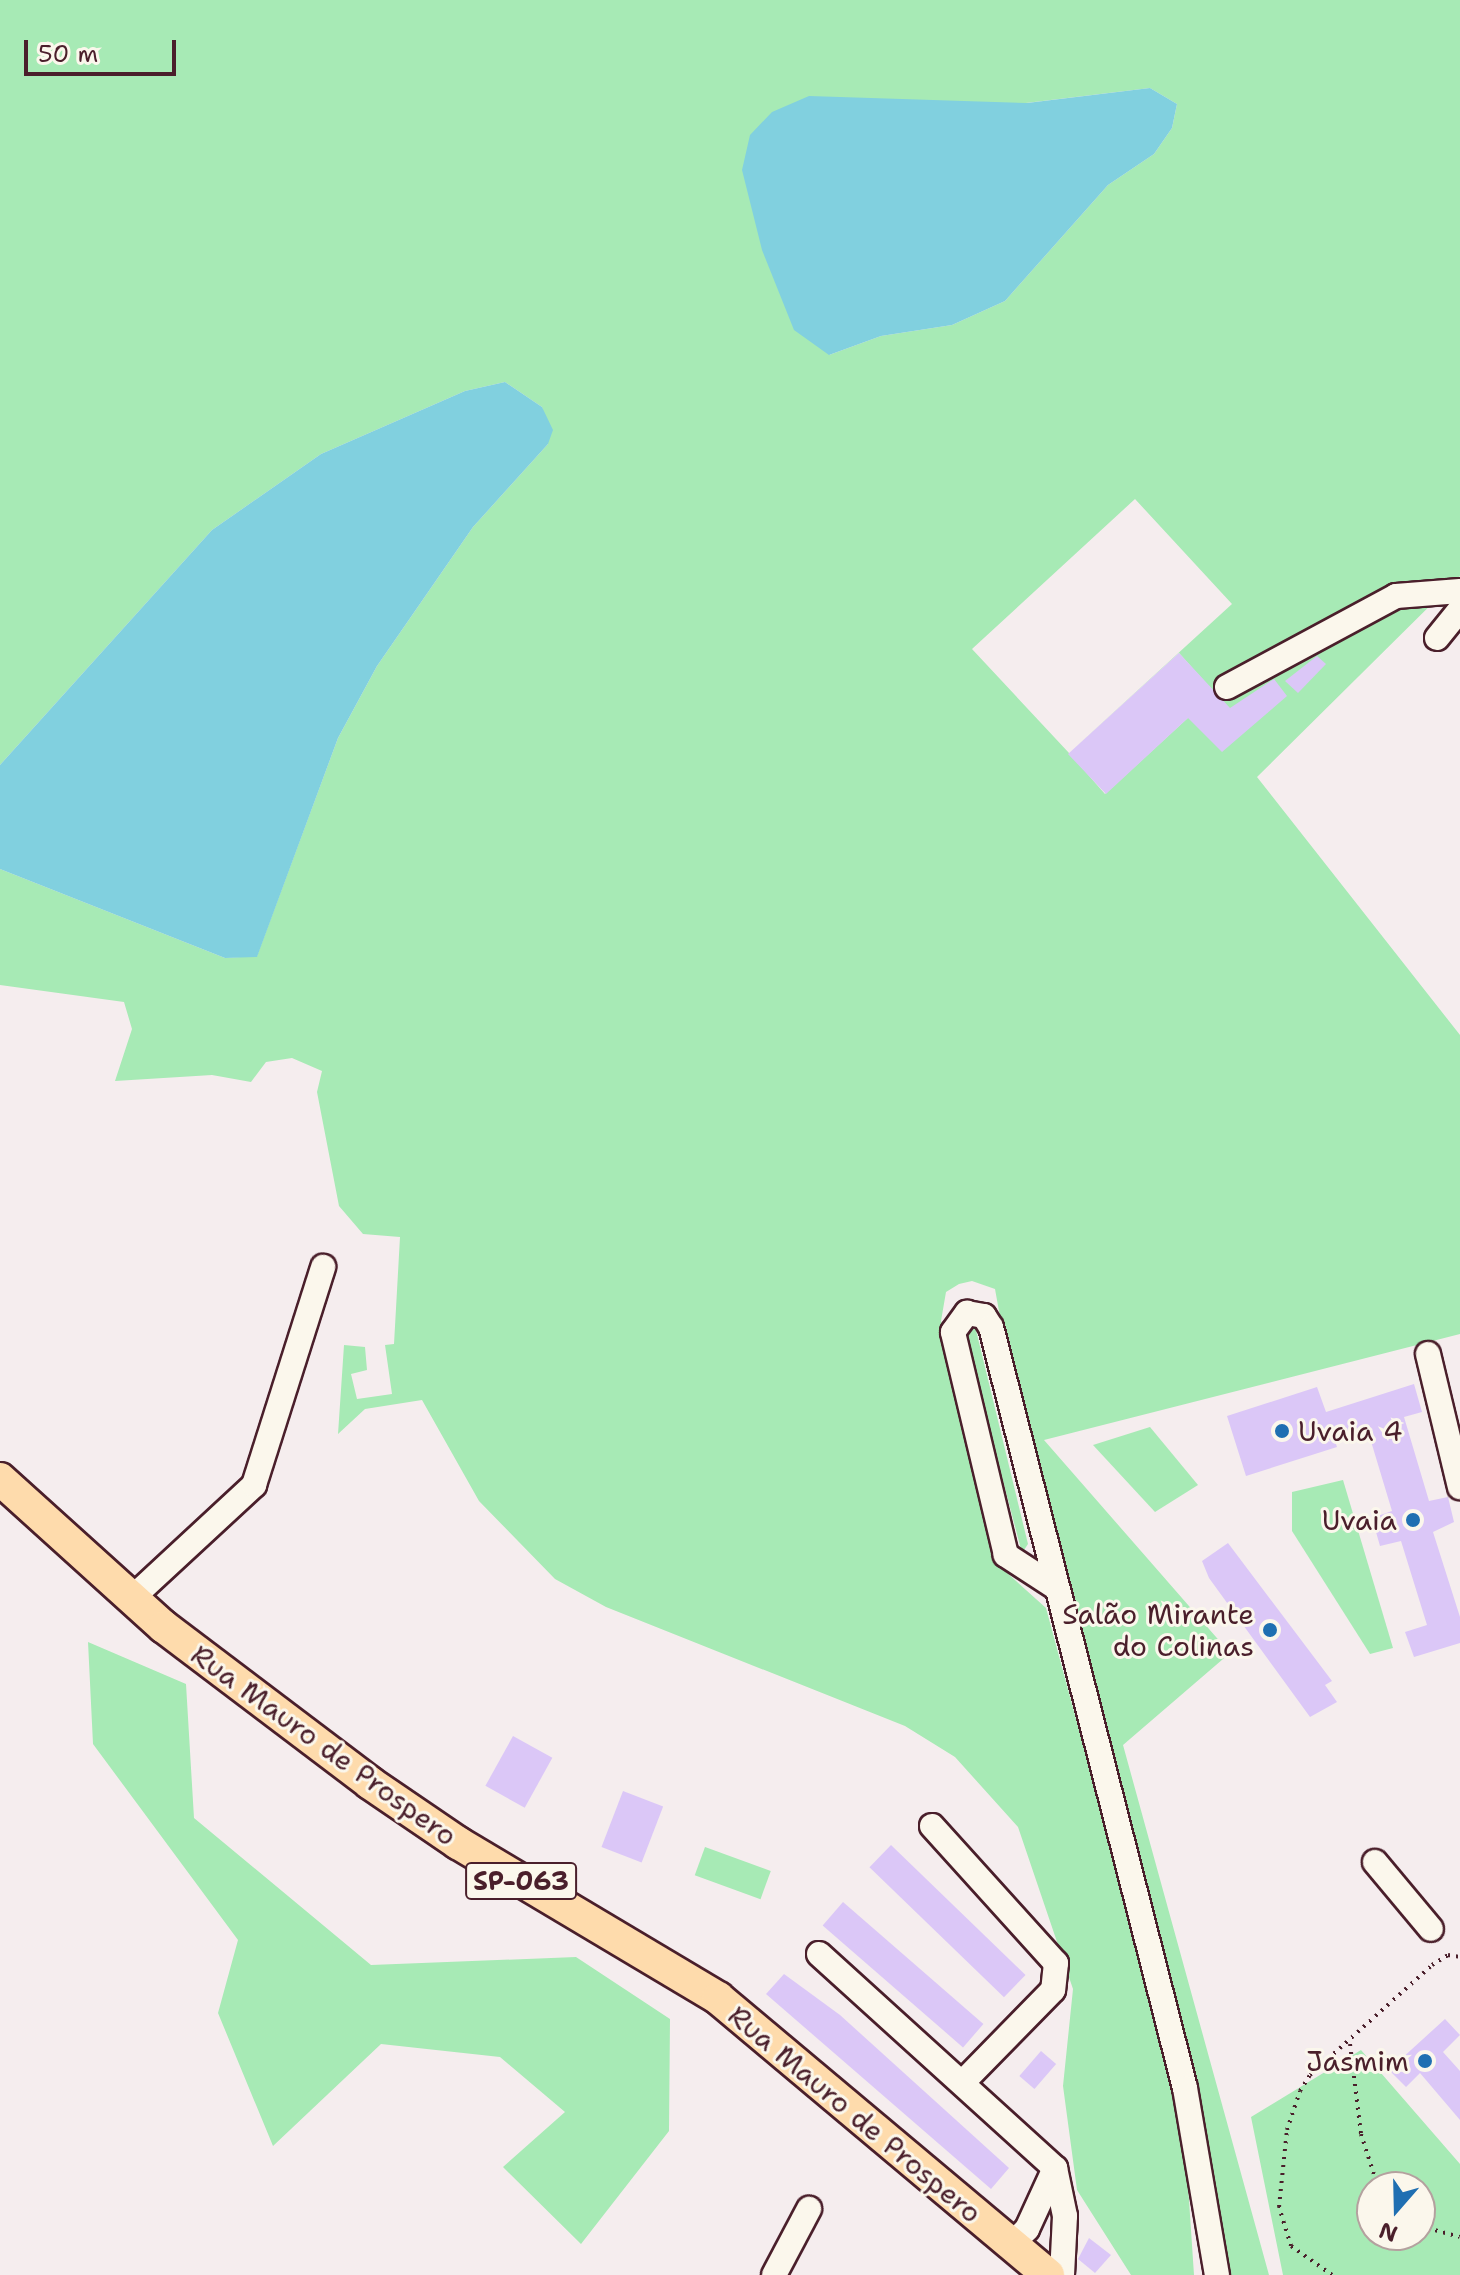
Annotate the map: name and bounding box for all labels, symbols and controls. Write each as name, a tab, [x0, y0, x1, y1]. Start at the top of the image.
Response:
scale bar	[28, 24, 180, 74]
text: 50 m	[38, 38, 98, 70]
place label: Uvaia 4	[1298, 1414, 1403, 1448]
marker: Uvaia 4	[1273, 1422, 1291, 1440]
place label: Uvaia	[1322, 1503, 1397, 1537]
marker: Uvaia	[1404, 1511, 1422, 1529]
place label: Salão Mirante do Colinas	[1062, 1597, 1254, 1663]
marker: Salão Mirante do Colinas	[1261, 1621, 1279, 1639]
street label: Rua Mauro de Prospero	[185, 1637, 463, 1853]
road number: SP-063	[465, 1859, 577, 1903]
street label: Rua Mauro de Prospero	[722, 1998, 988, 2230]
place label: Jasmim	[1306, 2044, 1409, 2078]
marker: Jasmim	[1416, 2052, 1434, 2070]
north arrow	[1356, 2171, 1436, 2251]
text: N	[1375, 2216, 1401, 2249]

